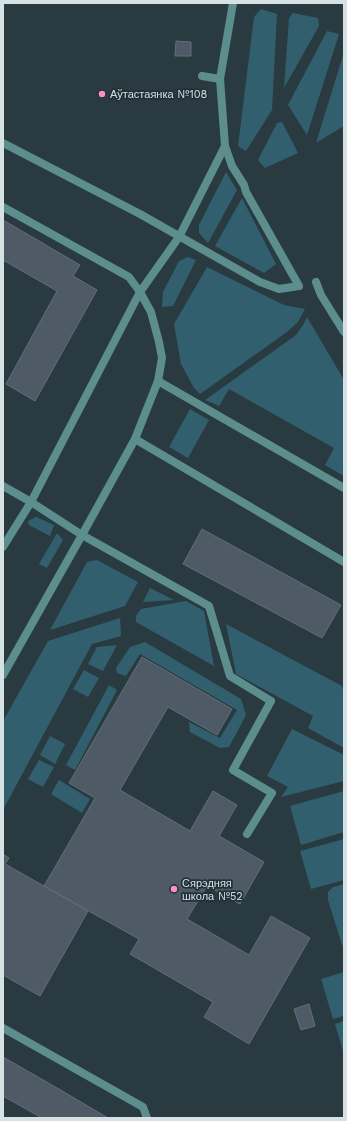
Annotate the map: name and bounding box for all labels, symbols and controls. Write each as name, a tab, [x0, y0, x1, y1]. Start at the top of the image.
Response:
place label: Аўтастаянка №108	[110, 88, 208, 101]
marker: Аўтастаянка №108	[97, 89, 107, 99]
place label: Сярэдняя школа №52	[182, 877, 243, 903]
marker: Сярэдняя школа №52	[169, 884, 179, 894]

